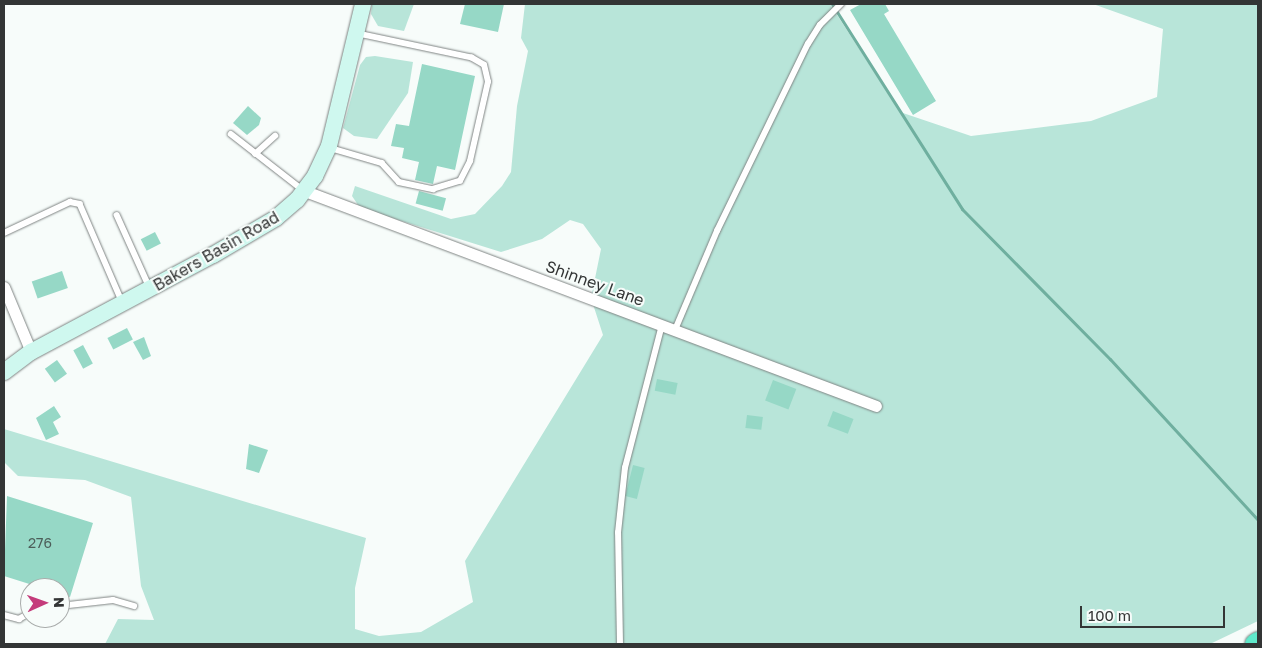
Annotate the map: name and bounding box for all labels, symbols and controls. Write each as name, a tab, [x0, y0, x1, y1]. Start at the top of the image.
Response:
street label: Bakers Basin Road	[150, 207, 282, 295]
street label: Shinney Lane	[543, 256, 647, 310]
house number: 276	[28, 535, 52, 551]
north arrow	[20, 578, 70, 628]
scale bar	[1082, 596, 1227, 628]
text: N	[51, 597, 68, 608]
text: 100 m	[1088, 606, 1131, 624]

